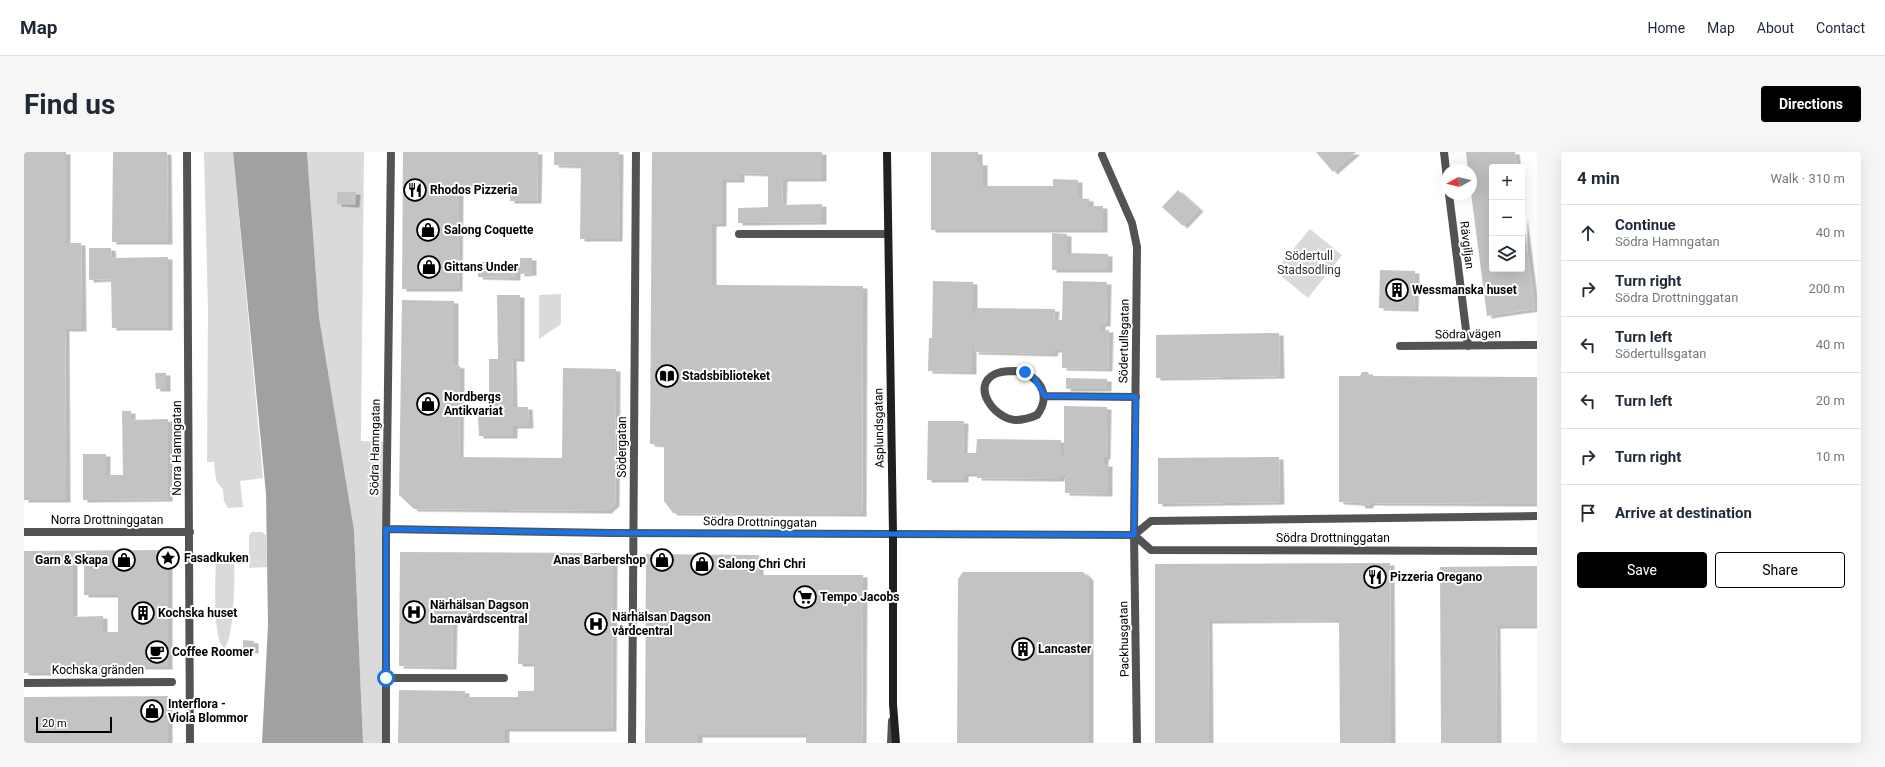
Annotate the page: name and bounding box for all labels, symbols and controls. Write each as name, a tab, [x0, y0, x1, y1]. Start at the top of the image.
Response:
text: Map	[20, 16, 58, 39]
text: Home	[1647, 20, 1685, 36]
text: Map	[1707, 20, 1735, 36]
text: About	[1757, 20, 1794, 36]
text: Contact	[1816, 20, 1865, 36]
button: Directions	[1761, 86, 1861, 122]
text: Find us	[24, 88, 115, 121]
north arrow	[1441, 164, 1477, 200]
map controls	[1489, 164, 1525, 272]
button: +	[1489, 164, 1525, 200]
text: 4 min	[1577, 168, 1620, 188]
text: Walk · 310 m	[1770, 171, 1845, 186]
restaurant icon: Rhodos Pizzeria	[402, 177, 428, 203]
place label: Rhodos Pizzeria	[430, 183, 518, 197]
button: −	[1489, 200, 1525, 236]
text: Continue	[1615, 216, 1676, 234]
shop icon: Salong Coquette	[415, 217, 441, 243]
street label: Rävgiljan	[1457, 220, 1477, 270]
icon: ahead	[1577, 222, 1599, 244]
place label: Salong Coquette	[444, 223, 534, 237]
text: 40 m	[1816, 225, 1845, 240]
text: Södra Hamngatan	[1615, 234, 1720, 249]
button: layers	[1489, 236, 1525, 272]
park label: Södertull Stadsodling	[1277, 249, 1341, 277]
shop icon: Gittans Under	[416, 254, 442, 280]
place label: Gittans Under	[444, 260, 519, 274]
text: Turn right	[1615, 272, 1681, 290]
building icon: Wessmanska huset	[1384, 277, 1410, 303]
icon: right	[1577, 278, 1599, 300]
text: 200 m	[1808, 281, 1845, 296]
place label: Wessmanska huset	[1412, 283, 1517, 297]
text: Södra Drottninggatan	[1615, 290, 1738, 305]
street label: Södertullsgatan	[1116, 299, 1132, 383]
street label: Södra vägen	[1435, 326, 1501, 342]
text: Turn left	[1615, 328, 1672, 346]
icon: left	[1577, 334, 1599, 356]
text: 40 m	[1816, 337, 1845, 352]
text: Södertullsgatan	[1615, 346, 1706, 361]
library icon: Stadsbiblioteket	[654, 363, 680, 389]
route end	[1016, 363, 1034, 381]
place label: Stadsbiblioteket	[682, 369, 770, 383]
street label: Asplundsgatan	[871, 388, 887, 468]
place label: Nordbergs Antikvariat	[444, 390, 503, 418]
icon: left	[1577, 390, 1599, 412]
shop icon: Nordbergs Antikvariat	[415, 391, 441, 417]
text: Turn left	[1615, 392, 1672, 410]
text: 20 m	[1816, 393, 1845, 408]
street label: Södra Hamngatan	[367, 399, 383, 495]
street label: Norra Hamngatan	[170, 400, 184, 496]
street label: Södergatan	[615, 416, 629, 478]
icon: right	[1577, 446, 1599, 468]
text: Turn right	[1615, 448, 1681, 466]
text: 10 m	[1816, 449, 1845, 464]
icon: arrive	[1577, 502, 1599, 524]
text: Arrive at destination	[1615, 504, 1752, 522]
street label: Norra Drottninggatan	[51, 513, 163, 527]
street label: Södra Drottninggatan	[703, 514, 817, 530]
street label: Södra Drottninggatan	[1276, 531, 1390, 545]
place icon: Fasadkuken	[155, 545, 181, 571]
shop icon: Garn & Skapa	[111, 547, 137, 573]
shop icon: Anas Barbershop	[649, 547, 675, 573]
place label: Fasadkuken	[184, 551, 249, 565]
shop icon: Salong Chri Chri	[689, 551, 715, 577]
button: Save	[1577, 552, 1707, 588]
button: Share	[1715, 552, 1845, 588]
place label: Garn & Skapa	[35, 553, 109, 567]
place label: Anas Barbershop	[553, 553, 646, 567]
place label: Salong Chri Chri	[718, 557, 806, 571]
restaurant icon: Pizzeria Oregano	[1362, 564, 1388, 590]
place label: Pizzeria Oregano	[1390, 570, 1483, 584]
supermarket icon: Tempo Jacobs	[792, 584, 818, 610]
place label: Tempo Jacobs	[820, 590, 899, 604]
place label: Närhälsan Dagson barnavårdscentral	[430, 598, 529, 626]
hospital icon: Närhälsan Dagson barnavårdscentral	[401, 599, 427, 625]
building icon: Kochska huset	[130, 600, 156, 626]
street label: Packhusgatan	[1116, 601, 1132, 677]
place label: Kochska huset	[158, 606, 237, 620]
place label: Närhälsan Dagson vårdcentral	[612, 610, 711, 638]
hospital icon: Närhälsan Dagson vårdcentral	[583, 611, 609, 637]
building icon: Lancaster	[1010, 636, 1036, 662]
cafe icon: Coffee Roomer	[144, 639, 170, 665]
place label: Lancaster	[1038, 642, 1092, 656]
place label: Coffee Roomer	[172, 645, 254, 659]
street label: Kochska gränden	[52, 663, 144, 677]
route start	[377, 669, 395, 687]
place label: Interflora - Viola Blommor	[168, 697, 249, 725]
shop icon: Interflora - Viola Blommor	[139, 698, 165, 724]
scale bar	[36, 715, 112, 734]
text: 20 m	[42, 717, 67, 730]

